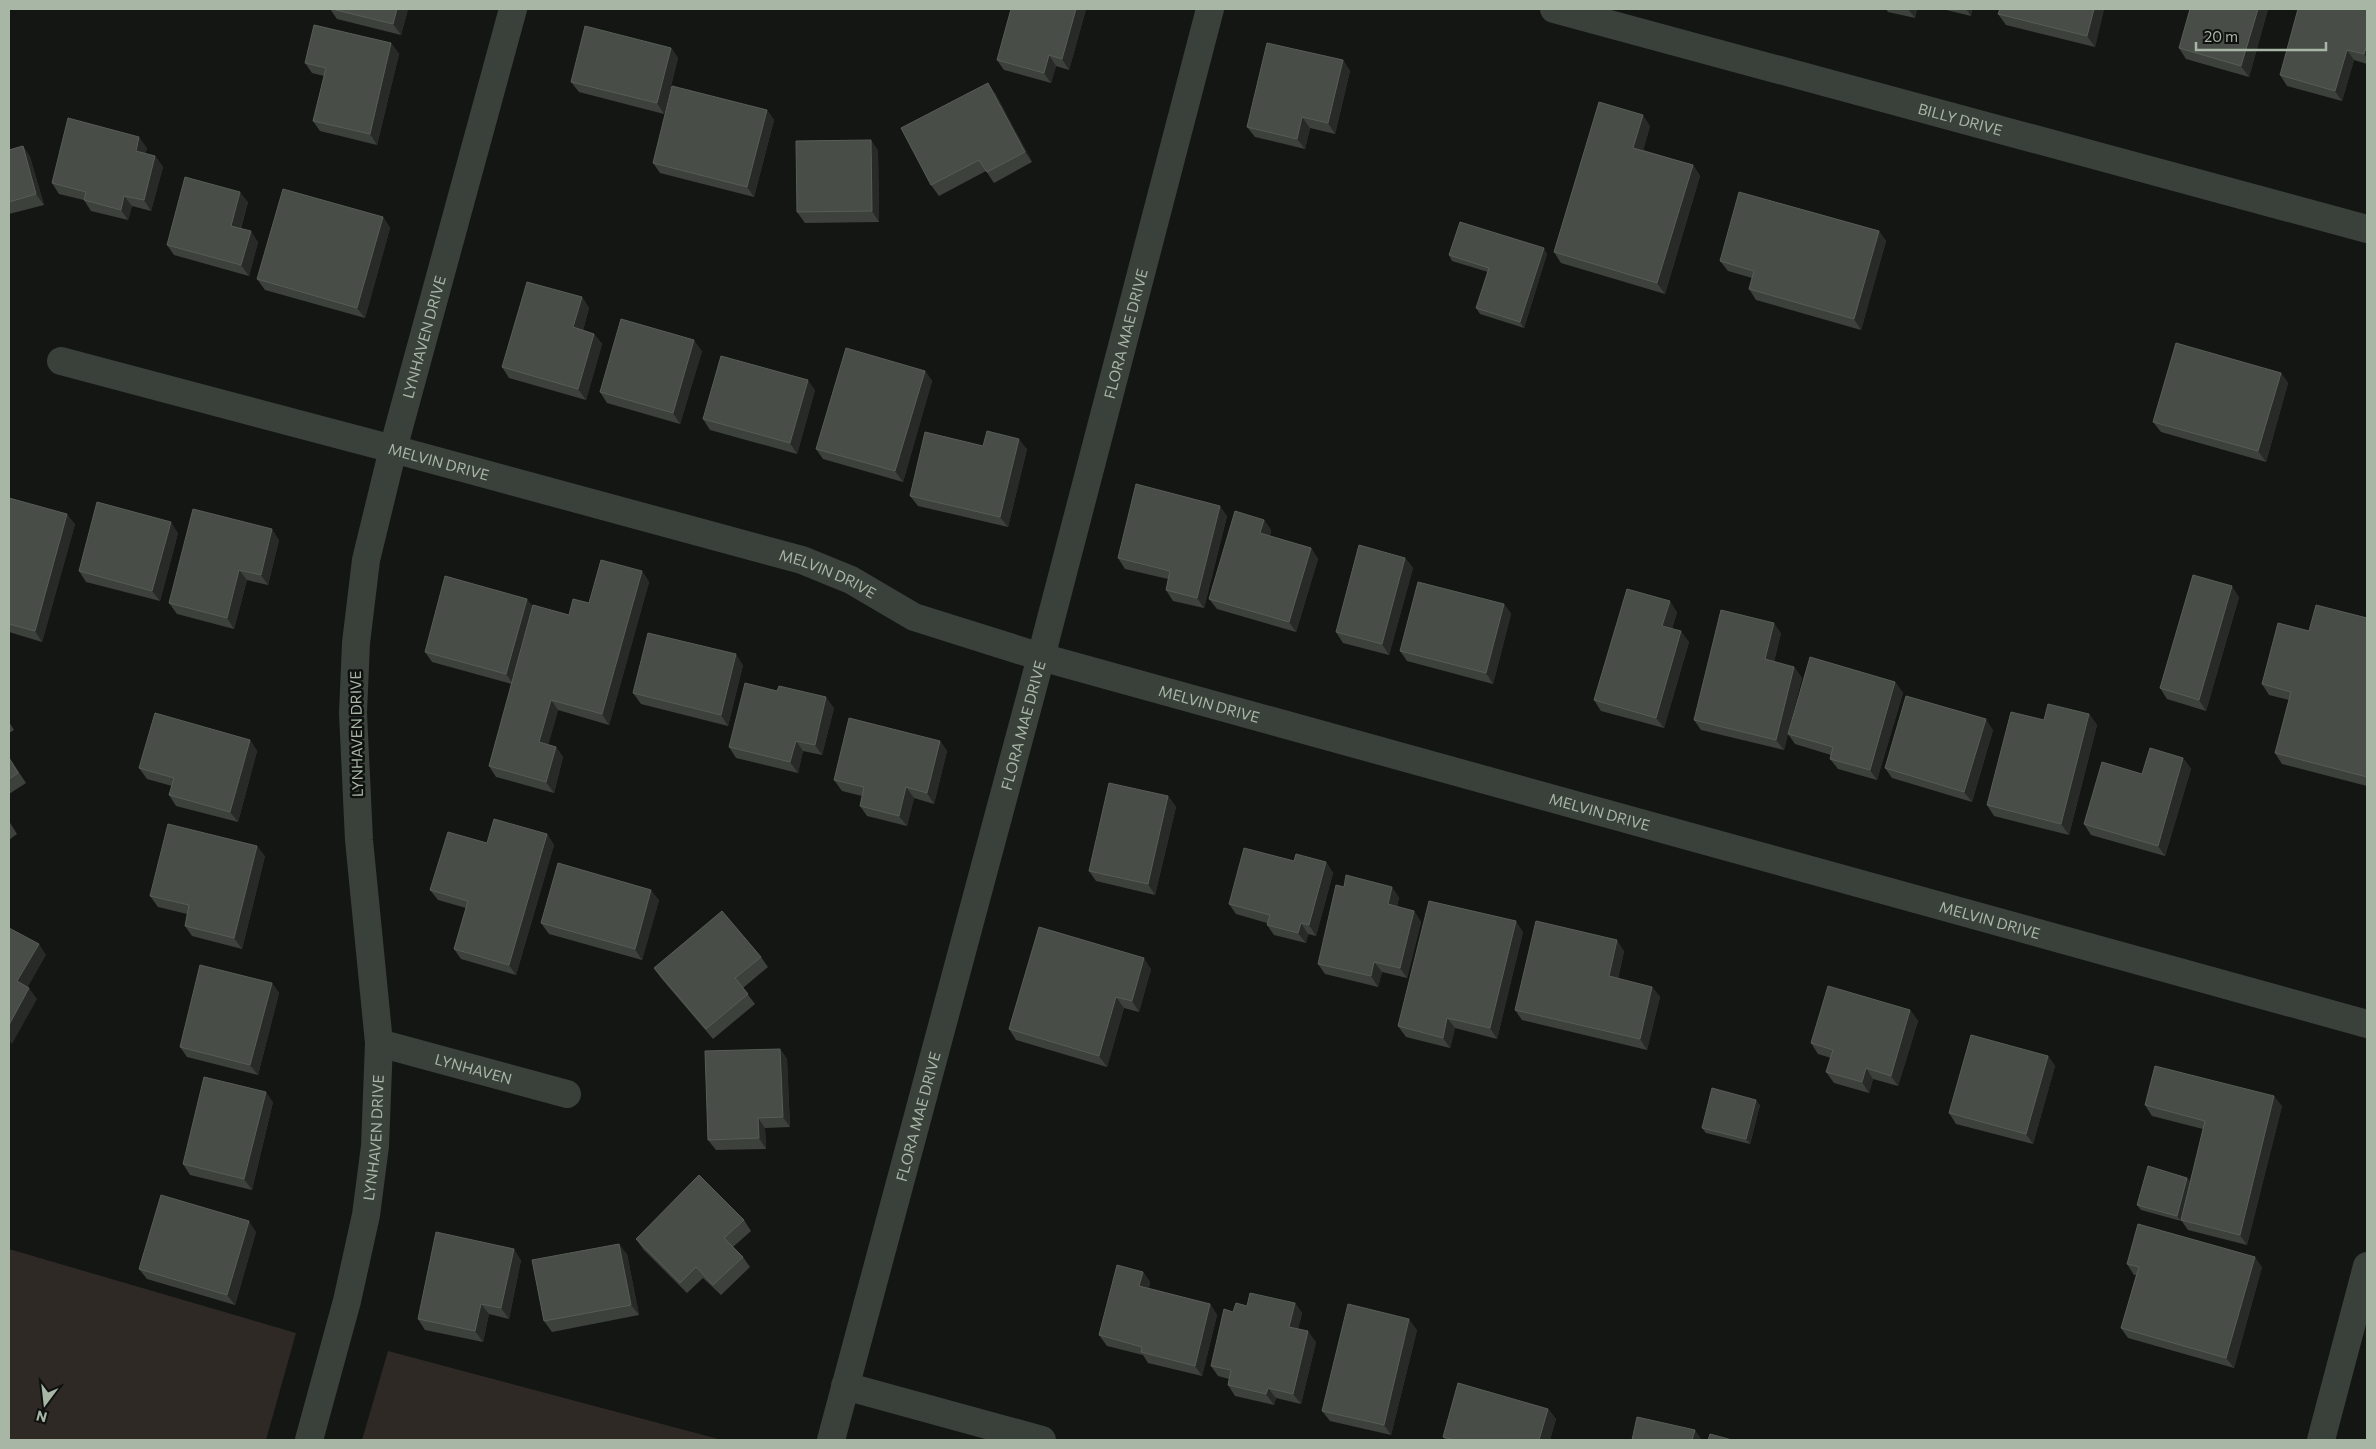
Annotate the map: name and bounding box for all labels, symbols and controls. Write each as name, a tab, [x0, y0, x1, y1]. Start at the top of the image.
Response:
scale bar	[2196, 20, 2326, 52]
text: 20 m	[2204, 27, 2238, 45]
street label: BILLY DRIVE	[1916, 99, 2005, 139]
street label: FLORA MAE DRIVE	[1100, 267, 1151, 400]
street label: LYNHAVEN DRIVE	[398, 273, 449, 400]
street label: MELVIN DRIVE	[386, 439, 491, 484]
street label: MELVIN DRIVE	[777, 545, 880, 602]
street label: FLORA MAE DRIVE	[997, 658, 1049, 792]
street label: LYNHAVEN DRIVE	[346, 671, 366, 797]
street label: MELVIN DRIVE	[1157, 681, 1262, 726]
street label: MELVIN DRIVE	[1547, 789, 1652, 834]
street label: MELVIN DRIVE	[1937, 897, 2042, 942]
street label: LYNHAVEN	[433, 1050, 514, 1088]
street label: FLORA MAE DRIVE	[892, 1050, 944, 1183]
street label: LYNHAVEN DRIVE	[359, 1074, 387, 1202]
north arrow	[20, 1379, 70, 1429]
text: N	[34, 1407, 49, 1427]

